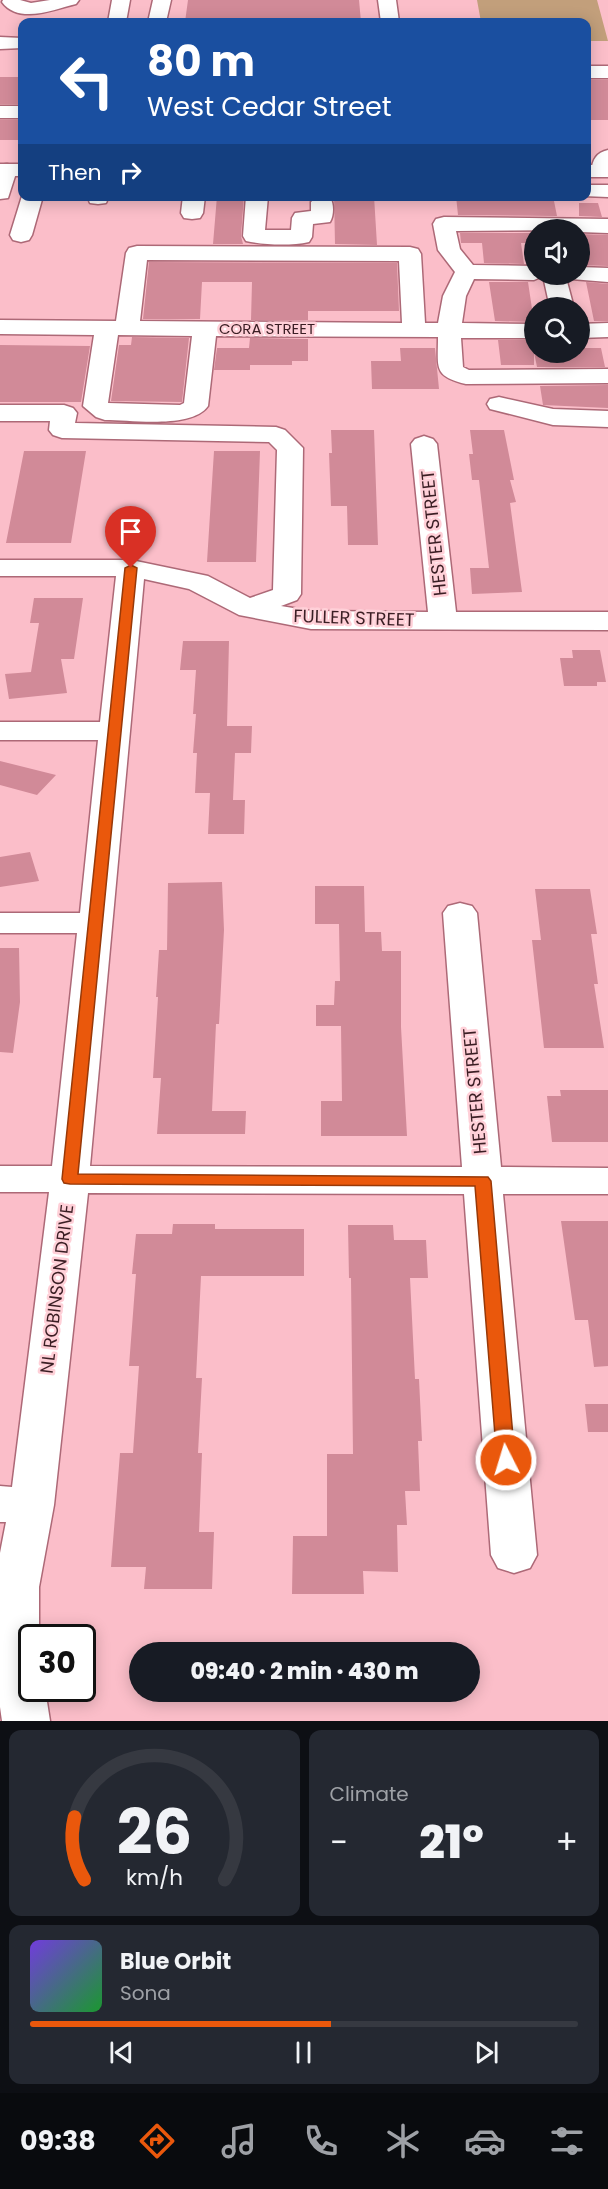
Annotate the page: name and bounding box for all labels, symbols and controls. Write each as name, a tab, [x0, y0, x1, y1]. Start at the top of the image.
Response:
text: 80 m	[147, 32, 255, 91]
icon: left	[48, 42, 126, 120]
text: West Cedar Street	[147, 88, 392, 125]
icon: right	[114, 156, 147, 189]
text: Then	[48, 157, 102, 188]
map controls	[524, 219, 590, 363]
button: sound	[524, 219, 590, 285]
button: search	[524, 297, 590, 363]
street label: CORA STREET	[219, 318, 315, 339]
street label: HESTER STREET	[414, 469, 453, 597]
pin	[105, 506, 156, 568]
icon: arrive	[114, 515, 147, 548]
street label: FULLER STREET	[293, 603, 415, 632]
street label: HESTER STREET	[457, 1027, 492, 1155]
street label: NL ROBINSON DRIVE	[34, 1203, 79, 1375]
position arrow	[474, 1428, 538, 1492]
speed limit sign: 30	[18, 1624, 96, 1702]
text: 09:40 · 2 min · 430 m	[191, 1656, 418, 1687]
text: Climate	[330, 1780, 409, 1808]
text: 26	[117, 1788, 192, 1876]
text: 21°	[419, 1811, 484, 1874]
text: −	[330, 1819, 348, 1866]
text: +	[555, 1819, 578, 1866]
text: km/h	[126, 1862, 183, 1893]
text: Blue Orbit	[120, 1946, 231, 1977]
text: Sona	[120, 1979, 171, 2007]
icon: previous	[105, 2036, 138, 2069]
icon: pause	[287, 2036, 320, 2069]
icon: next	[470, 2036, 503, 2069]
icon: directions	[136, 2120, 178, 2162]
icon: music	[218, 2120, 260, 2162]
icon: phone	[300, 2120, 342, 2162]
icon: climate	[382, 2120, 424, 2162]
icon: car	[464, 2120, 506, 2162]
icon: filters	[546, 2120, 588, 2162]
text: 09:38	[20, 2122, 96, 2159]

